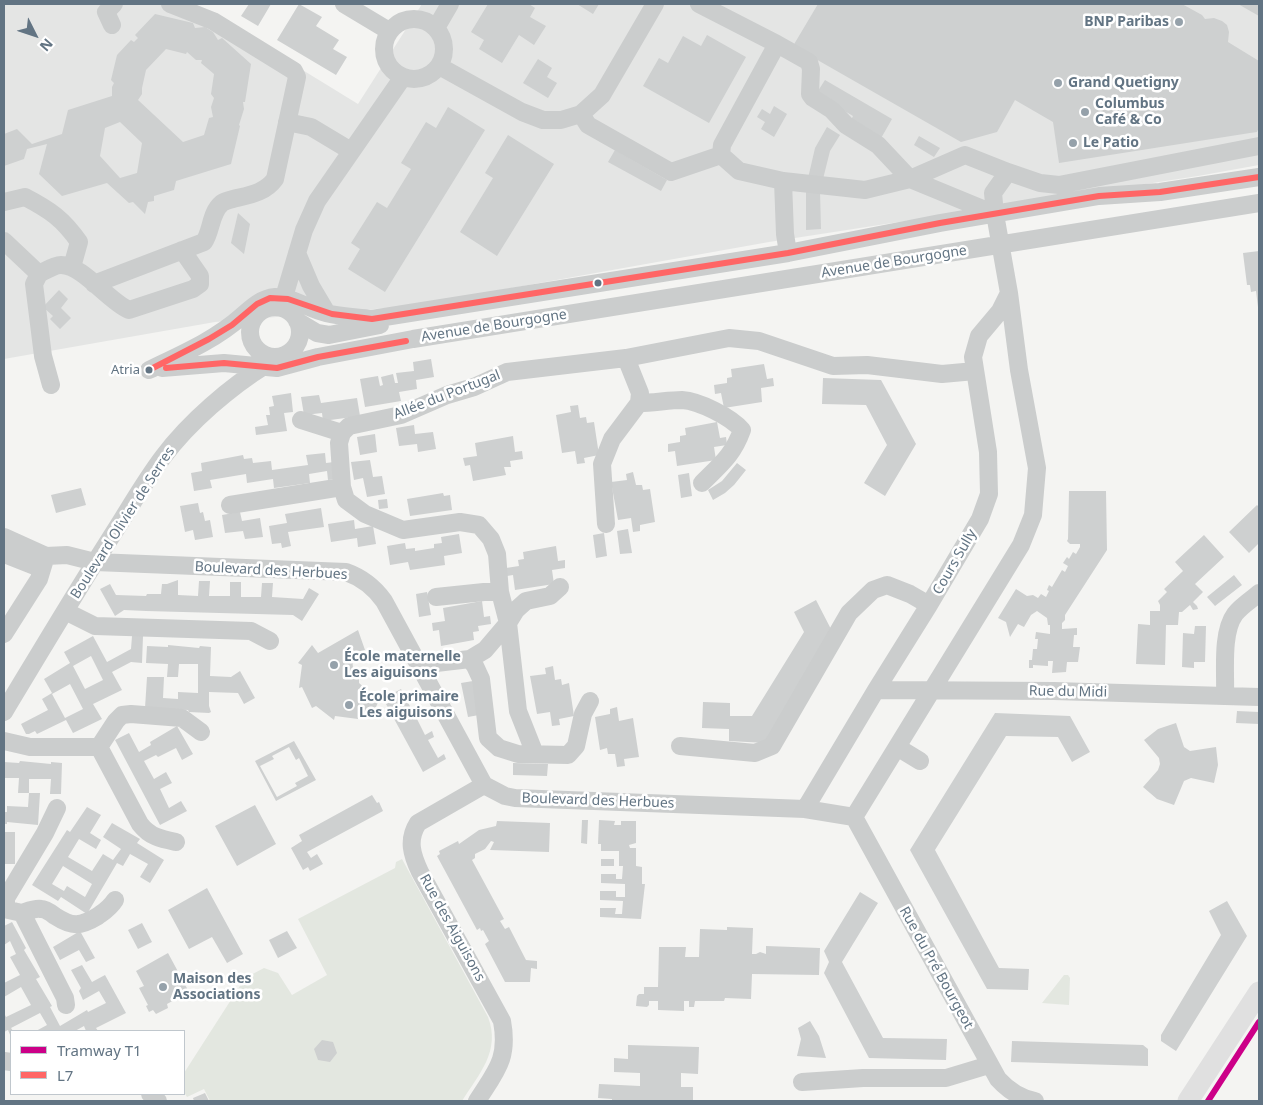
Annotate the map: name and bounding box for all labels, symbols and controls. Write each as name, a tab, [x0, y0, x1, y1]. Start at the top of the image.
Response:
north arrow	[10, 10, 60, 60]
place label: BNP Paribas	[1084, 14, 1169, 30]
marker: BNP Paribas	[1173, 16, 1185, 28]
text: N	[36, 35, 58, 56]
place label: Grand Quetigny	[1068, 75, 1179, 91]
marker: Grand Quetigny	[1052, 77, 1064, 89]
place label: Columbus Café & Co	[1095, 96, 1165, 128]
marker: Columbus Café & Co	[1079, 106, 1091, 118]
place label: Le Patio	[1083, 135, 1139, 151]
marker: Le Patio	[1067, 137, 1079, 149]
street label: Avenue de Bourgogne	[820, 242, 968, 282]
unlabelled marker	[593, 278, 603, 288]
street label: Avenue de Bourgogne	[420, 306, 568, 346]
place label: Atria	[111, 362, 140, 378]
marker: Atria	[144, 365, 154, 375]
street label: Allée du Portugal	[391, 367, 503, 423]
street label: Boulevard Olivier de Serres	[67, 444, 179, 602]
street label: Cours Sully	[930, 526, 980, 598]
street label: Boulevard des Herbues	[194, 559, 348, 583]
place label: École maternelle Les aiguisons	[344, 649, 461, 682]
marker: École maternelle Les aiguisons	[328, 659, 340, 671]
street label: Rue du Midi	[1029, 683, 1107, 701]
place label: École primaire Les aiguisons	[359, 689, 459, 722]
marker: École primaire Les aiguisons	[343, 699, 355, 711]
street label: Boulevard des Herbues	[521, 790, 675, 812]
street label: Rue des Aiguisons	[416, 872, 488, 984]
street label: Rue du Pré Bourgeot	[895, 904, 977, 1032]
place label: Maison des Associations	[173, 971, 260, 1004]
marker: Maison des Associations	[157, 981, 169, 993]
legend	[10, 1030, 185, 1095]
text: Tramway T1	[57, 1040, 142, 1060]
text: L7	[57, 1065, 73, 1085]

